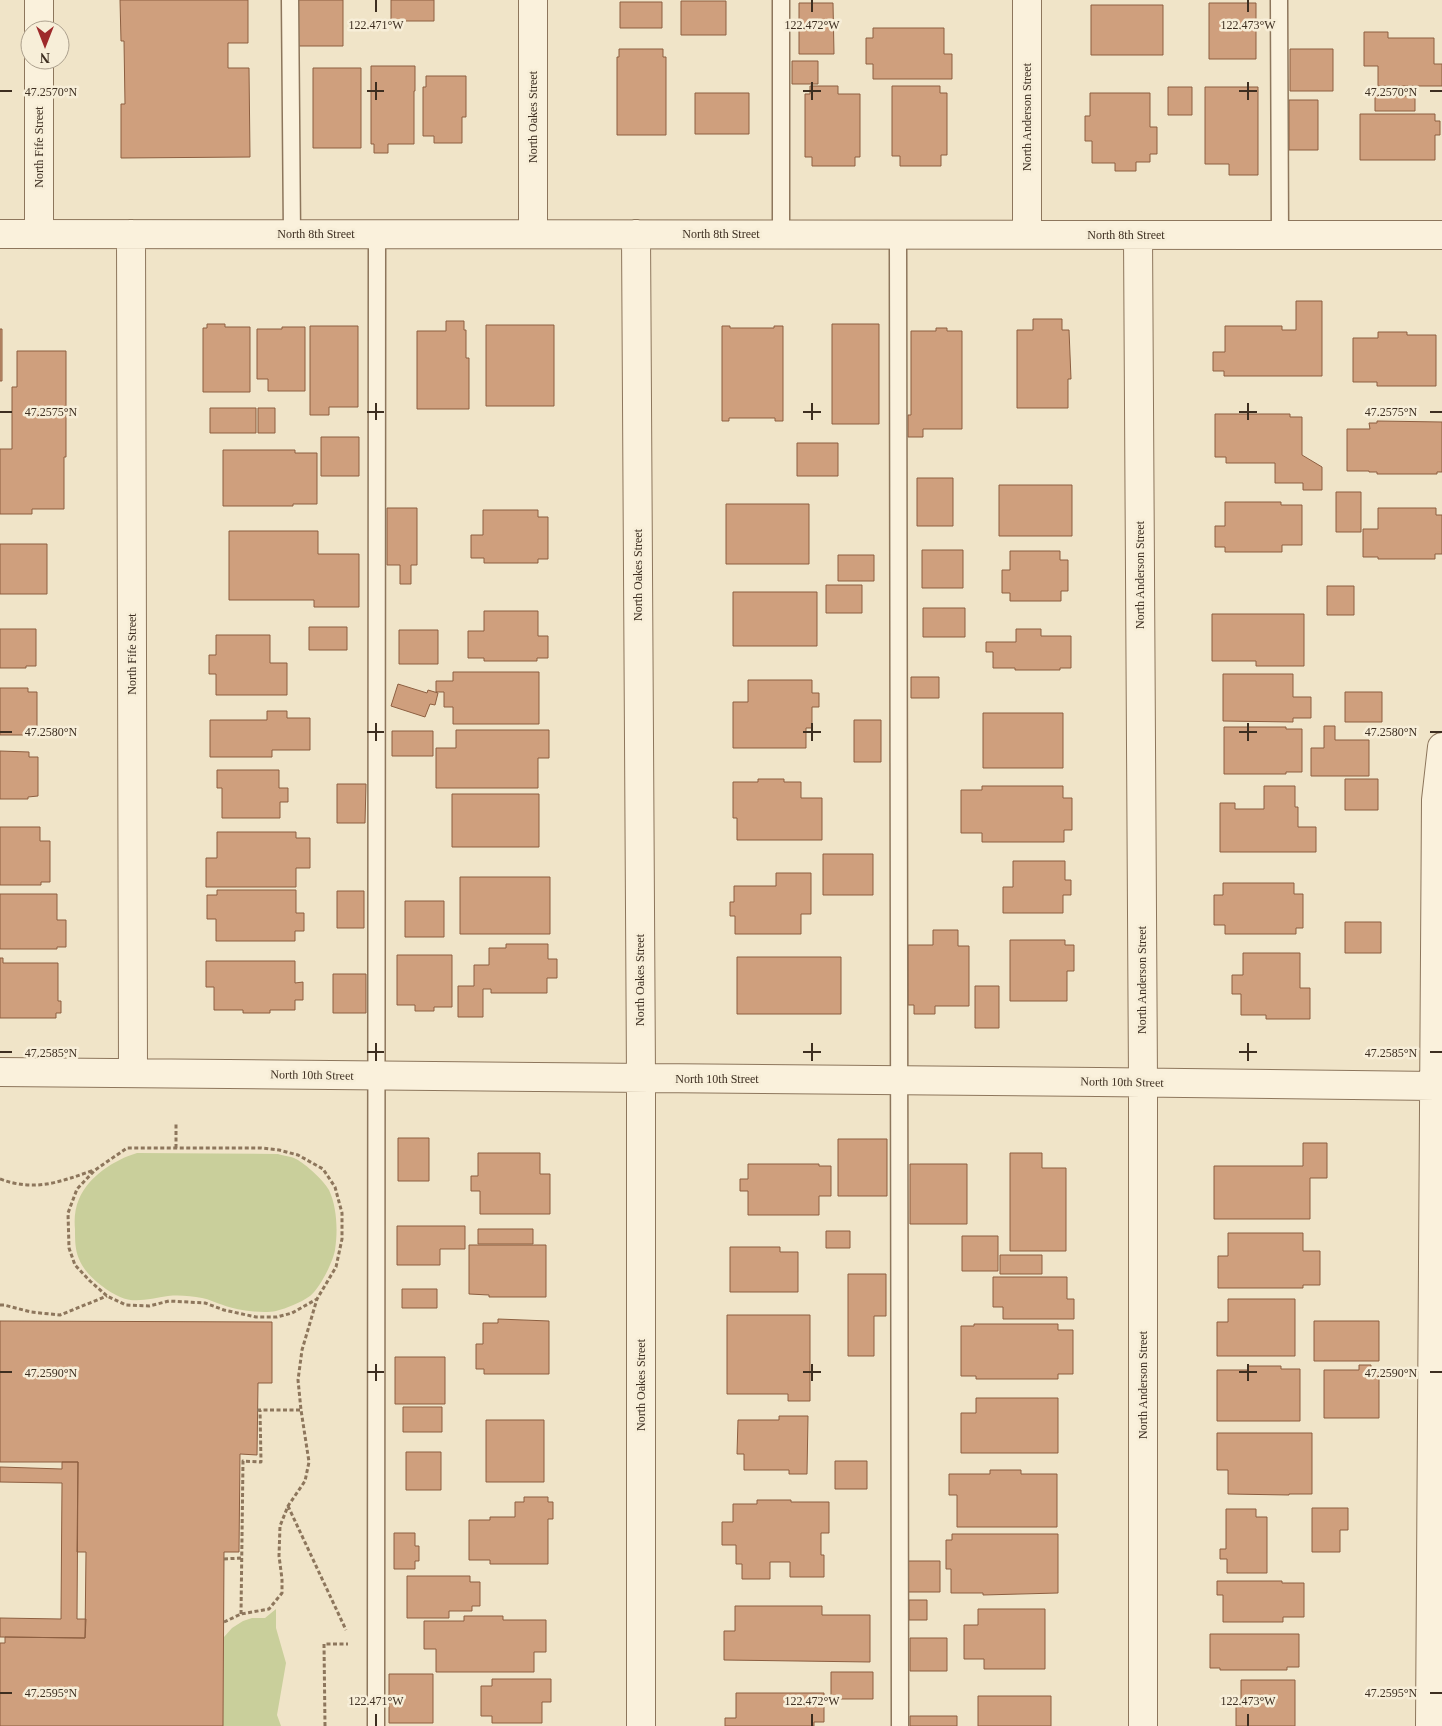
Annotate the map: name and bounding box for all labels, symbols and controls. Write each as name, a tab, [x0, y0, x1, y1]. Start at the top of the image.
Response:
text: 122.471°W	[348, 18, 404, 32]
text: 122.472°W	[784, 18, 840, 32]
text: 122.473°W	[1220, 18, 1276, 32]
north arrow	[20, 20, 70, 70]
text: N	[40, 50, 50, 65]
street label: North Anderson Street	[1020, 62, 1034, 171]
street label: North Oakes Street	[526, 70, 540, 163]
text: 47.2570°N	[25, 85, 78, 99]
text: 47.2570°N	[1365, 85, 1418, 99]
street label: North Fife Street	[32, 106, 46, 188]
street label: North 8th Street	[277, 227, 355, 241]
street label: North 8th Street	[682, 227, 760, 241]
street label: North 8th Street	[1087, 228, 1165, 242]
text: 47.2575°N	[25, 405, 78, 419]
text: 47.2575°N	[1365, 405, 1418, 419]
street label: North Anderson Street	[1133, 520, 1147, 629]
street label: North Oakes Street	[631, 528, 645, 621]
street label: North Fife Street	[125, 613, 139, 695]
text: 47.2580°N	[25, 725, 78, 739]
text: 47.2580°N	[1365, 725, 1418, 739]
street label: North Anderson Street	[1135, 925, 1149, 1034]
street label: North Oakes Street	[633, 933, 647, 1026]
text: 47.2585°N	[25, 1046, 78, 1060]
text: 47.2585°N	[1365, 1046, 1418, 1060]
street label: North 10th Street	[270, 1067, 354, 1083]
street label: North 10th Street	[675, 1072, 759, 1086]
street label: North 10th Street	[1080, 1074, 1164, 1090]
street label: North Anderson Street	[1136, 1330, 1150, 1439]
street label: North Oakes Street	[634, 1338, 648, 1431]
text: 47.2590°N	[25, 1366, 78, 1380]
text: 47.2590°N	[1365, 1366, 1418, 1380]
text: 47.2595°N	[25, 1686, 78, 1700]
text: 47.2595°N	[1365, 1686, 1418, 1700]
text: 122.471°W	[348, 1694, 404, 1708]
text: 122.472°W	[784, 1694, 840, 1708]
text: 122.473°W	[1220, 1694, 1276, 1708]

